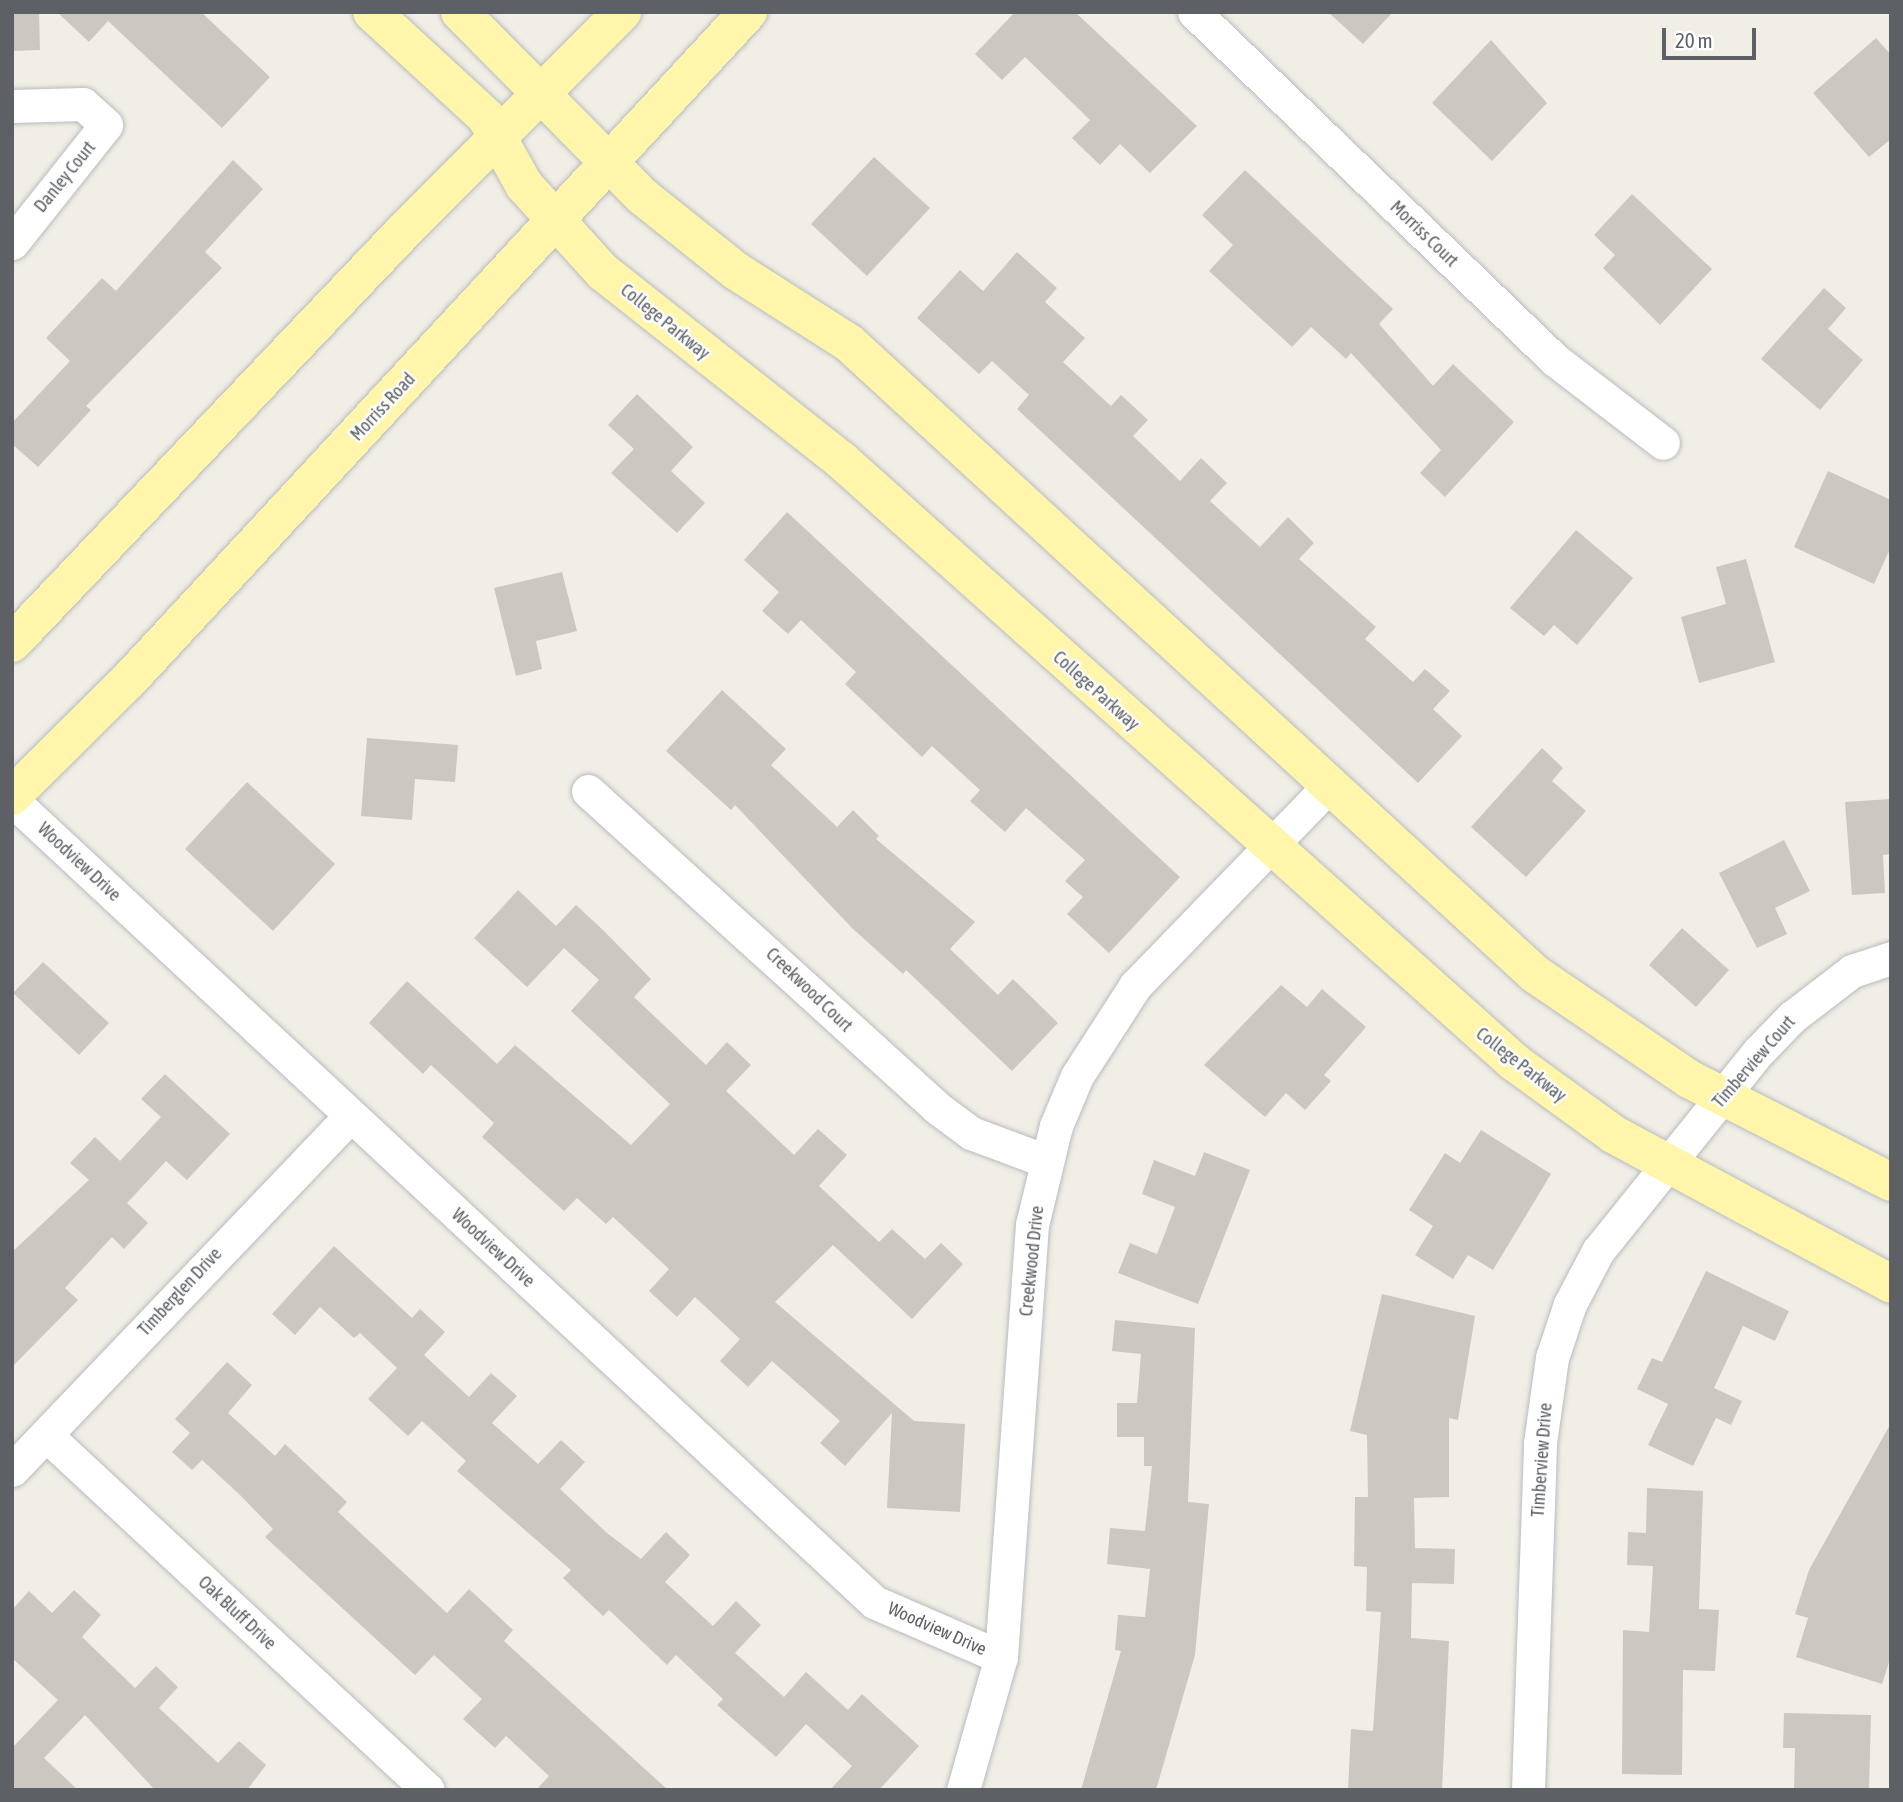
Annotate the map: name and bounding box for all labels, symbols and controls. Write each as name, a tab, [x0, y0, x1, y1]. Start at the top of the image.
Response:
scale bar	[1665, 14, 1759, 58]
text: 20 m	[1675, 28, 1713, 52]
street label: Danley Court	[30, 137, 100, 217]
street label: Morriss Court	[1386, 196, 1462, 272]
street label: College Parkway	[616, 279, 714, 365]
street label: Morriss Road	[346, 369, 420, 445]
street label: College Parkway	[1048, 647, 1144, 735]
street label: Woodview Drive	[33, 818, 125, 906]
street label: Creekwood Court	[761, 943, 857, 1037]
street label: Timberview Court	[1708, 1012, 1800, 1112]
street label: College Parkway	[1472, 1023, 1570, 1107]
street label: Woodview Drive	[447, 1204, 539, 1292]
street label: Creekwood Drive	[1015, 1205, 1049, 1317]
street label: Timberglen Drive	[134, 1243, 226, 1341]
street label: Timberview Drive	[1527, 1402, 1557, 1518]
street label: Oak Bluff Drive	[194, 1572, 280, 1654]
street label: Woodview Drive	[884, 1598, 990, 1660]

